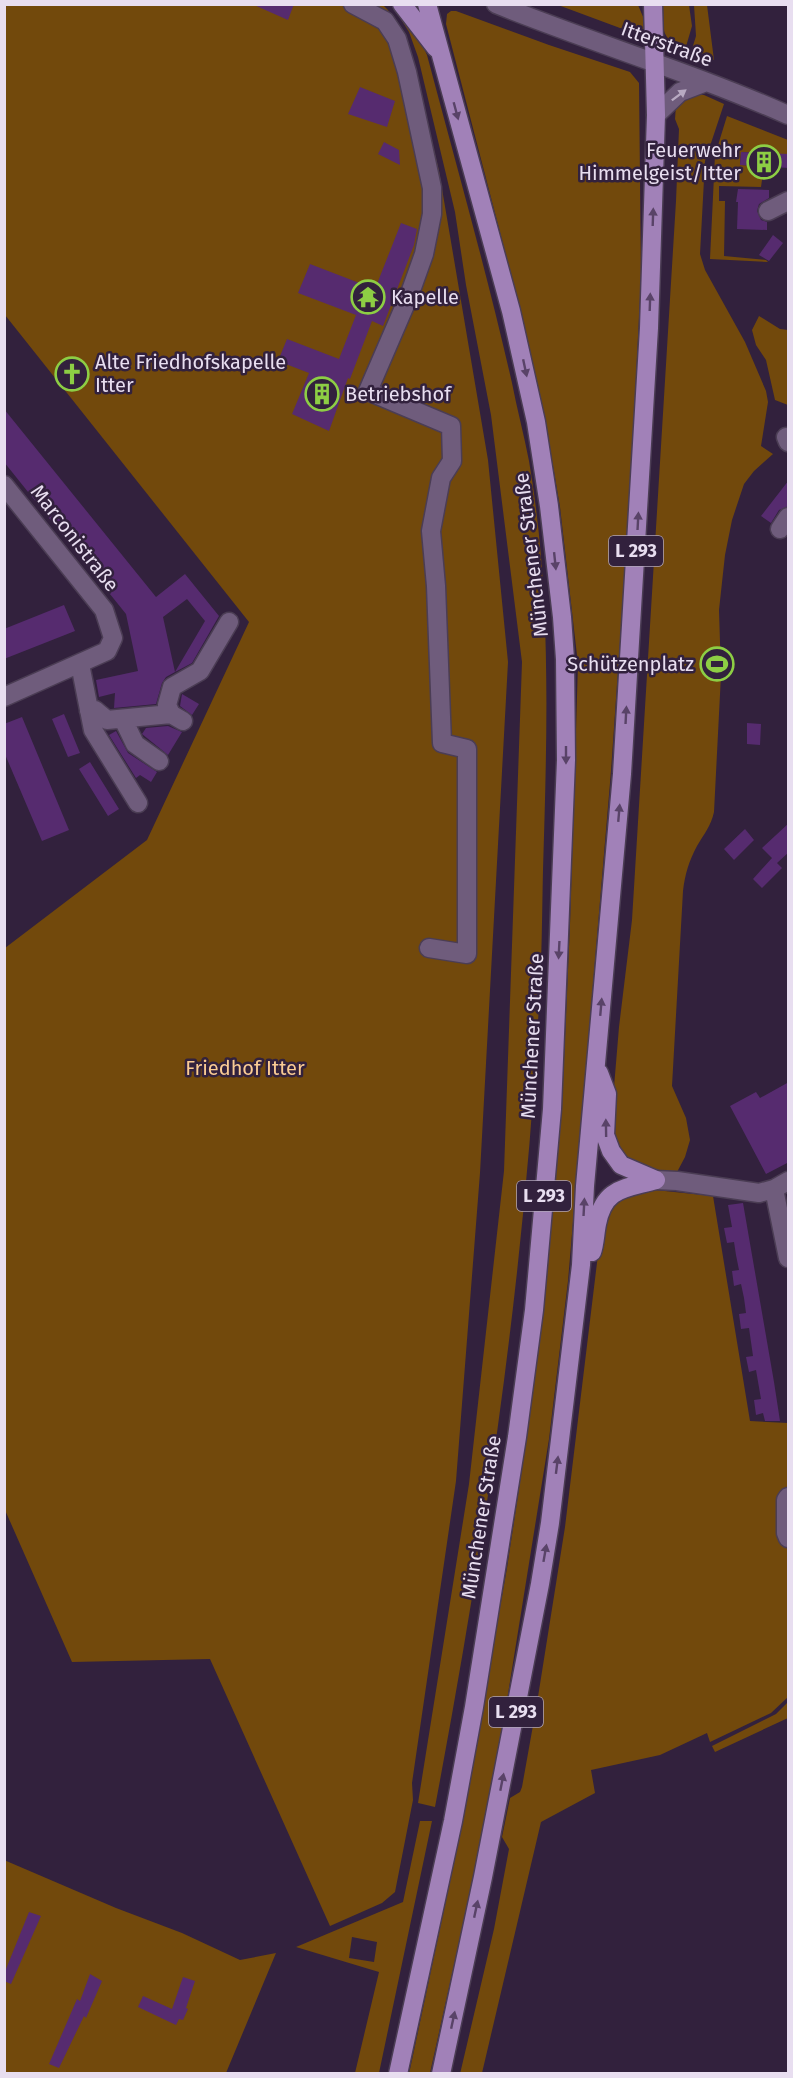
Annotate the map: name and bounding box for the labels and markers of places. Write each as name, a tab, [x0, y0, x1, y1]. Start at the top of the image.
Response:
place label: Feuerwehr Himmelgeist/Itter	[578, 138, 741, 185]
building icon: Feuerwehr Himmelgeist/Itter	[746, 144, 782, 180]
temple icon: Kapelle	[350, 279, 386, 315]
place label: Kapelle	[391, 285, 459, 309]
place label: Alte Friedhofskapelle Itter	[95, 350, 286, 397]
church icon: Alte Friedhofskapelle Itter	[54, 356, 90, 392]
building icon: Betriebshof	[304, 376, 340, 412]
place label: Betriebshof	[345, 382, 452, 406]
sports icon: Schützenplatz	[699, 646, 735, 682]
place label: Schützenplatz	[567, 652, 694, 676]

